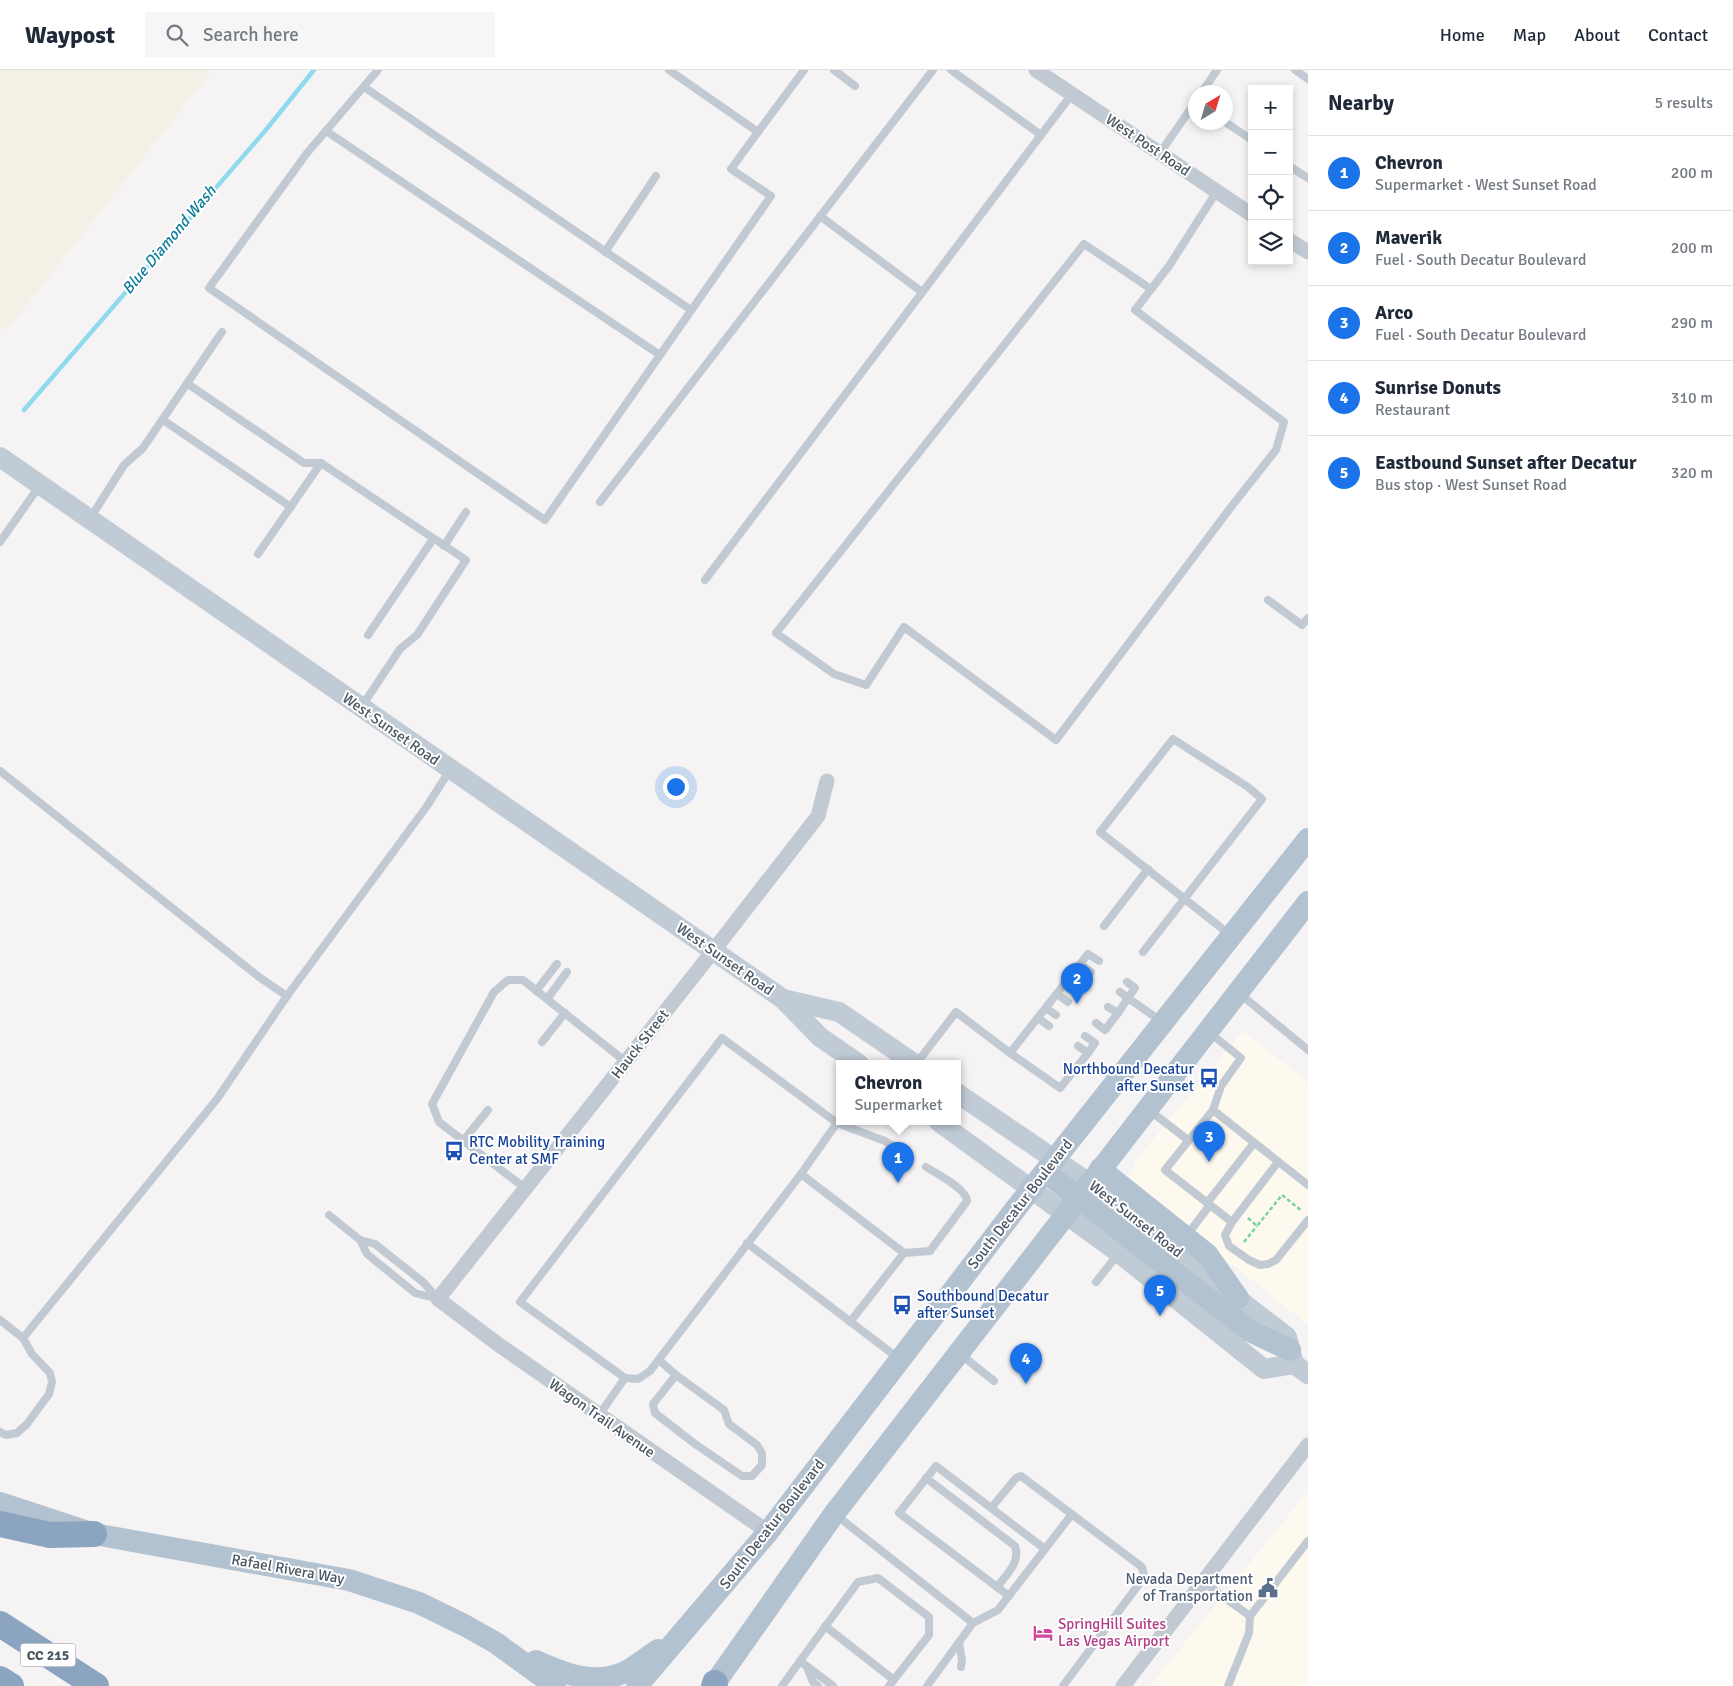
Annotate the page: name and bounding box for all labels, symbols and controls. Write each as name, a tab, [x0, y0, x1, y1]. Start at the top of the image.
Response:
search box	[145, 12, 495, 57]
text: Waypost	[25, 20, 115, 50]
icon: search	[163, 21, 191, 49]
text: Search here	[203, 23, 299, 47]
text: Home	[1440, 24, 1485, 46]
text: Map	[1513, 24, 1546, 46]
text: About	[1574, 24, 1620, 46]
text: Contact	[1648, 24, 1708, 46]
north arrow	[1188, 85, 1233, 130]
map controls	[1248, 85, 1293, 265]
button: +	[1248, 85, 1293, 130]
text: Nearby	[1328, 90, 1394, 116]
text: 5 results	[1654, 93, 1713, 113]
street label: West Post Road	[1102, 110, 1194, 180]
button: −	[1248, 130, 1293, 175]
text: Chevron	[1375, 151, 1443, 175]
text: 1	[1340, 163, 1348, 183]
text: 200 m	[1671, 163, 1713, 183]
button: locate	[1248, 175, 1293, 220]
text: Supermarket · West Sunset Road	[1375, 175, 1597, 195]
water label: Blue Diamond Wash	[118, 181, 221, 298]
button: layers	[1248, 220, 1293, 265]
text: Maverik	[1375, 226, 1442, 250]
text: 2	[1340, 238, 1348, 258]
text: 200 m	[1671, 238, 1713, 258]
text: Fuel · South Decatur Boulevard	[1375, 250, 1586, 270]
text: Arco	[1375, 301, 1413, 325]
text: 3	[1340, 313, 1348, 333]
text: 290 m	[1671, 313, 1713, 333]
text: Fuel · South Decatur Boulevard	[1375, 325, 1586, 345]
text: Sunrise Donuts	[1375, 376, 1501, 400]
text: 4	[1340, 388, 1348, 408]
text: 310 m	[1671, 388, 1713, 408]
text: Restaurant	[1375, 400, 1450, 420]
text: Eastbound Sunset after Decatur	[1375, 451, 1637, 475]
text: 5	[1340, 463, 1348, 483]
text: 320 m	[1671, 463, 1713, 483]
text: Bus stop · West Sunset Road	[1375, 475, 1567, 495]
street label: West Sunset Road	[339, 689, 443, 769]
your location	[663, 774, 689, 800]
street label: West Sunset Road	[673, 919, 777, 999]
pin: 2	[1061, 963, 1093, 1004]
street label: Hauck Street	[607, 1006, 673, 1082]
popup	[836, 1060, 961, 1125]
place label: Northbound Decatur after Sunset	[1063, 1060, 1194, 1095]
bus stop icon: Northbound Decatur after Sunset	[1198, 1067, 1220, 1089]
text: Chevron	[854, 1071, 922, 1095]
text: Supermarket	[854, 1095, 943, 1115]
pin: 3	[1193, 1121, 1225, 1162]
place label: RTC Mobility Training Center at SMF	[469, 1133, 605, 1168]
street label: South Decatur Boulevard	[964, 1136, 1076, 1272]
bus stop icon: RTC Mobility Training Center at SMF	[443, 1140, 465, 1162]
pin: 1	[882, 1142, 914, 1183]
street label: West Sunset Road	[1085, 1177, 1187, 1261]
pin: 5	[1144, 1275, 1176, 1316]
place label: Southbound Decatur after Sunset	[917, 1287, 1049, 1322]
bus stop icon: Southbound Decatur after Sunset	[891, 1294, 913, 1316]
pin: 4	[1010, 1343, 1042, 1384]
street label: Wagon Trail Avenue	[546, 1375, 658, 1461]
street label: South Decatur Boulevard	[716, 1456, 828, 1592]
street label: Rafael Rivera Way	[230, 1550, 346, 1588]
place label: Nevada Department of Transportation	[1126, 1570, 1253, 1605]
public building icon: Nevada Department of Transportation	[1257, 1577, 1279, 1599]
place label: SpringHill Suites Las Vegas Airport	[1058, 1615, 1170, 1650]
hotel icon: SpringHill Suites Las Vegas Airport	[1032, 1622, 1054, 1644]
road number: CC 215	[20, 1644, 76, 1666]

